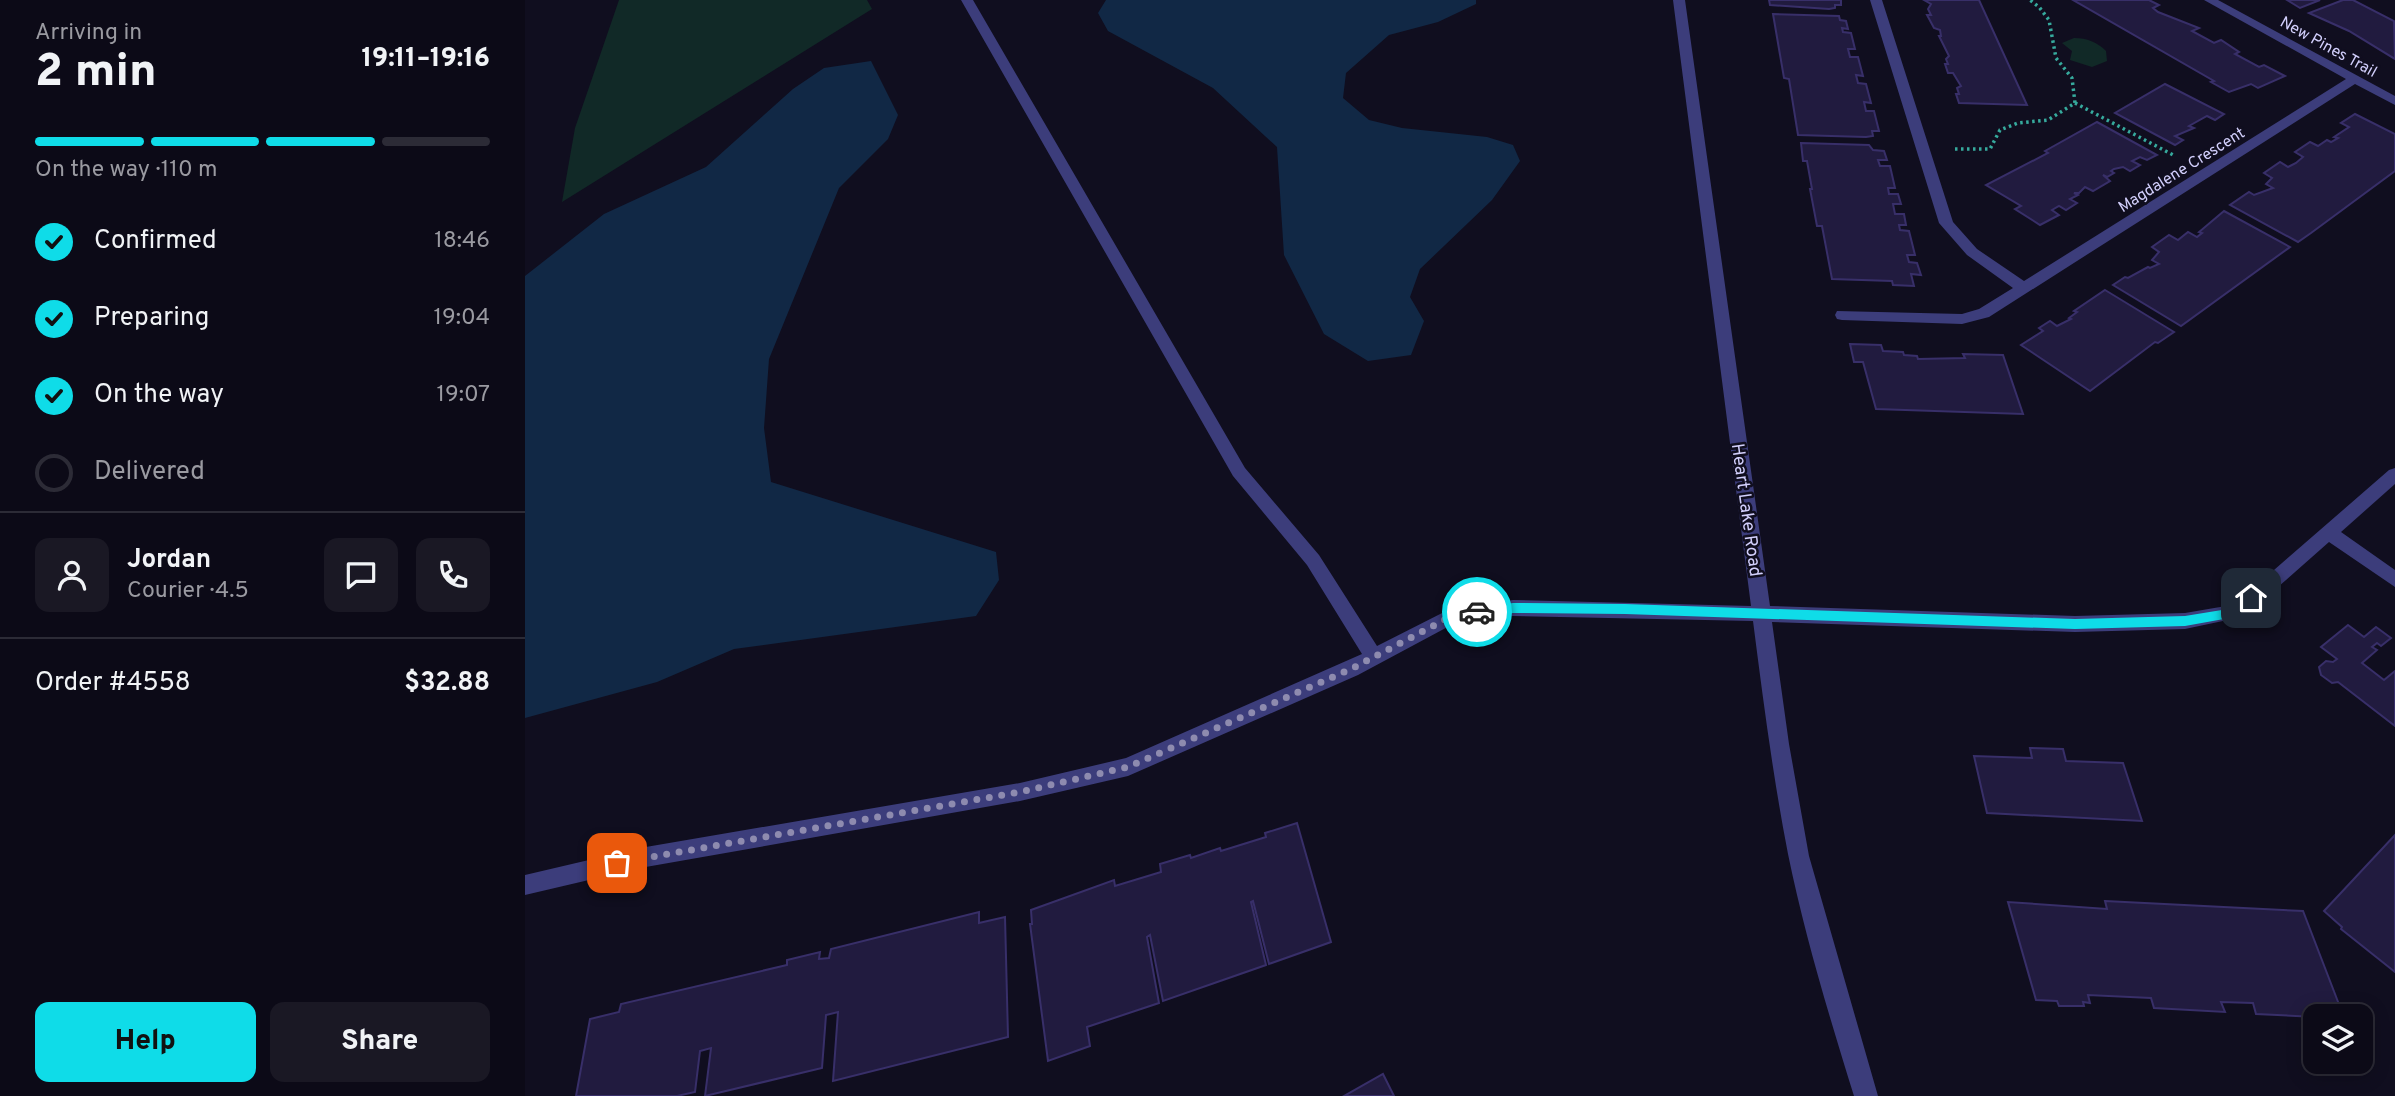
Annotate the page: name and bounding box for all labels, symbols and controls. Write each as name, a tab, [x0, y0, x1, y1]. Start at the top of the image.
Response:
street label: New Pines Trail	[2276, 13, 2380, 83]
text: Arriving in	[35, 19, 142, 48]
text: 19:11–19:16	[361, 43, 490, 76]
text: 2 min	[35, 44, 157, 103]
street label: Magdalene Crescent	[2115, 124, 2249, 218]
text: On the way · 110 m	[35, 156, 218, 185]
icon: check	[35, 223, 73, 261]
text: Confirmed	[94, 225, 217, 258]
text: 18:46	[434, 227, 490, 256]
icon: check	[35, 300, 73, 338]
text: Preparing	[94, 302, 209, 335]
text: 19:04	[433, 304, 490, 333]
icon: check	[35, 377, 73, 415]
text: On the way	[94, 379, 224, 412]
text: 19:07	[436, 381, 490, 410]
street label: Heart Lake Road	[1725, 442, 1766, 578]
text: Delivered	[94, 456, 205, 489]
button: person	[35, 538, 109, 612]
button: chat	[324, 538, 398, 612]
button: phone	[416, 538, 490, 612]
text: Jordan	[127, 544, 211, 577]
pin	[2221, 568, 2281, 628]
text: Courier · 4.5	[127, 577, 249, 606]
courier	[1442, 577, 1512, 647]
icon: home	[2232, 579, 2270, 617]
icon: car	[1458, 593, 1496, 631]
text: Order #4558	[35, 667, 191, 700]
text: $32.88	[404, 667, 490, 700]
pin	[587, 833, 647, 893]
icon: bag	[598, 844, 636, 882]
button: Help	[35, 1002, 256, 1082]
button: Share	[270, 1002, 490, 1082]
map controls	[2303, 1004, 2373, 1074]
button: layers	[2303, 1004, 2373, 1074]

